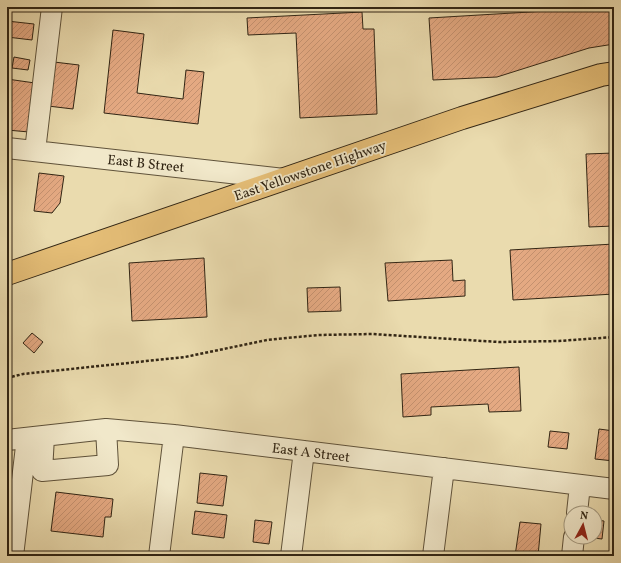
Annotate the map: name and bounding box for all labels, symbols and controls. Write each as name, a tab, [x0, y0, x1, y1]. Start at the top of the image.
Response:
street label: East Yellowstone Highway	[232, 136, 390, 206]
street label: East B Street	[106, 151, 185, 178]
street label: East A Street	[271, 439, 351, 468]
north arrow	[563, 505, 603, 545]
text: N	[579, 509, 589, 524]

